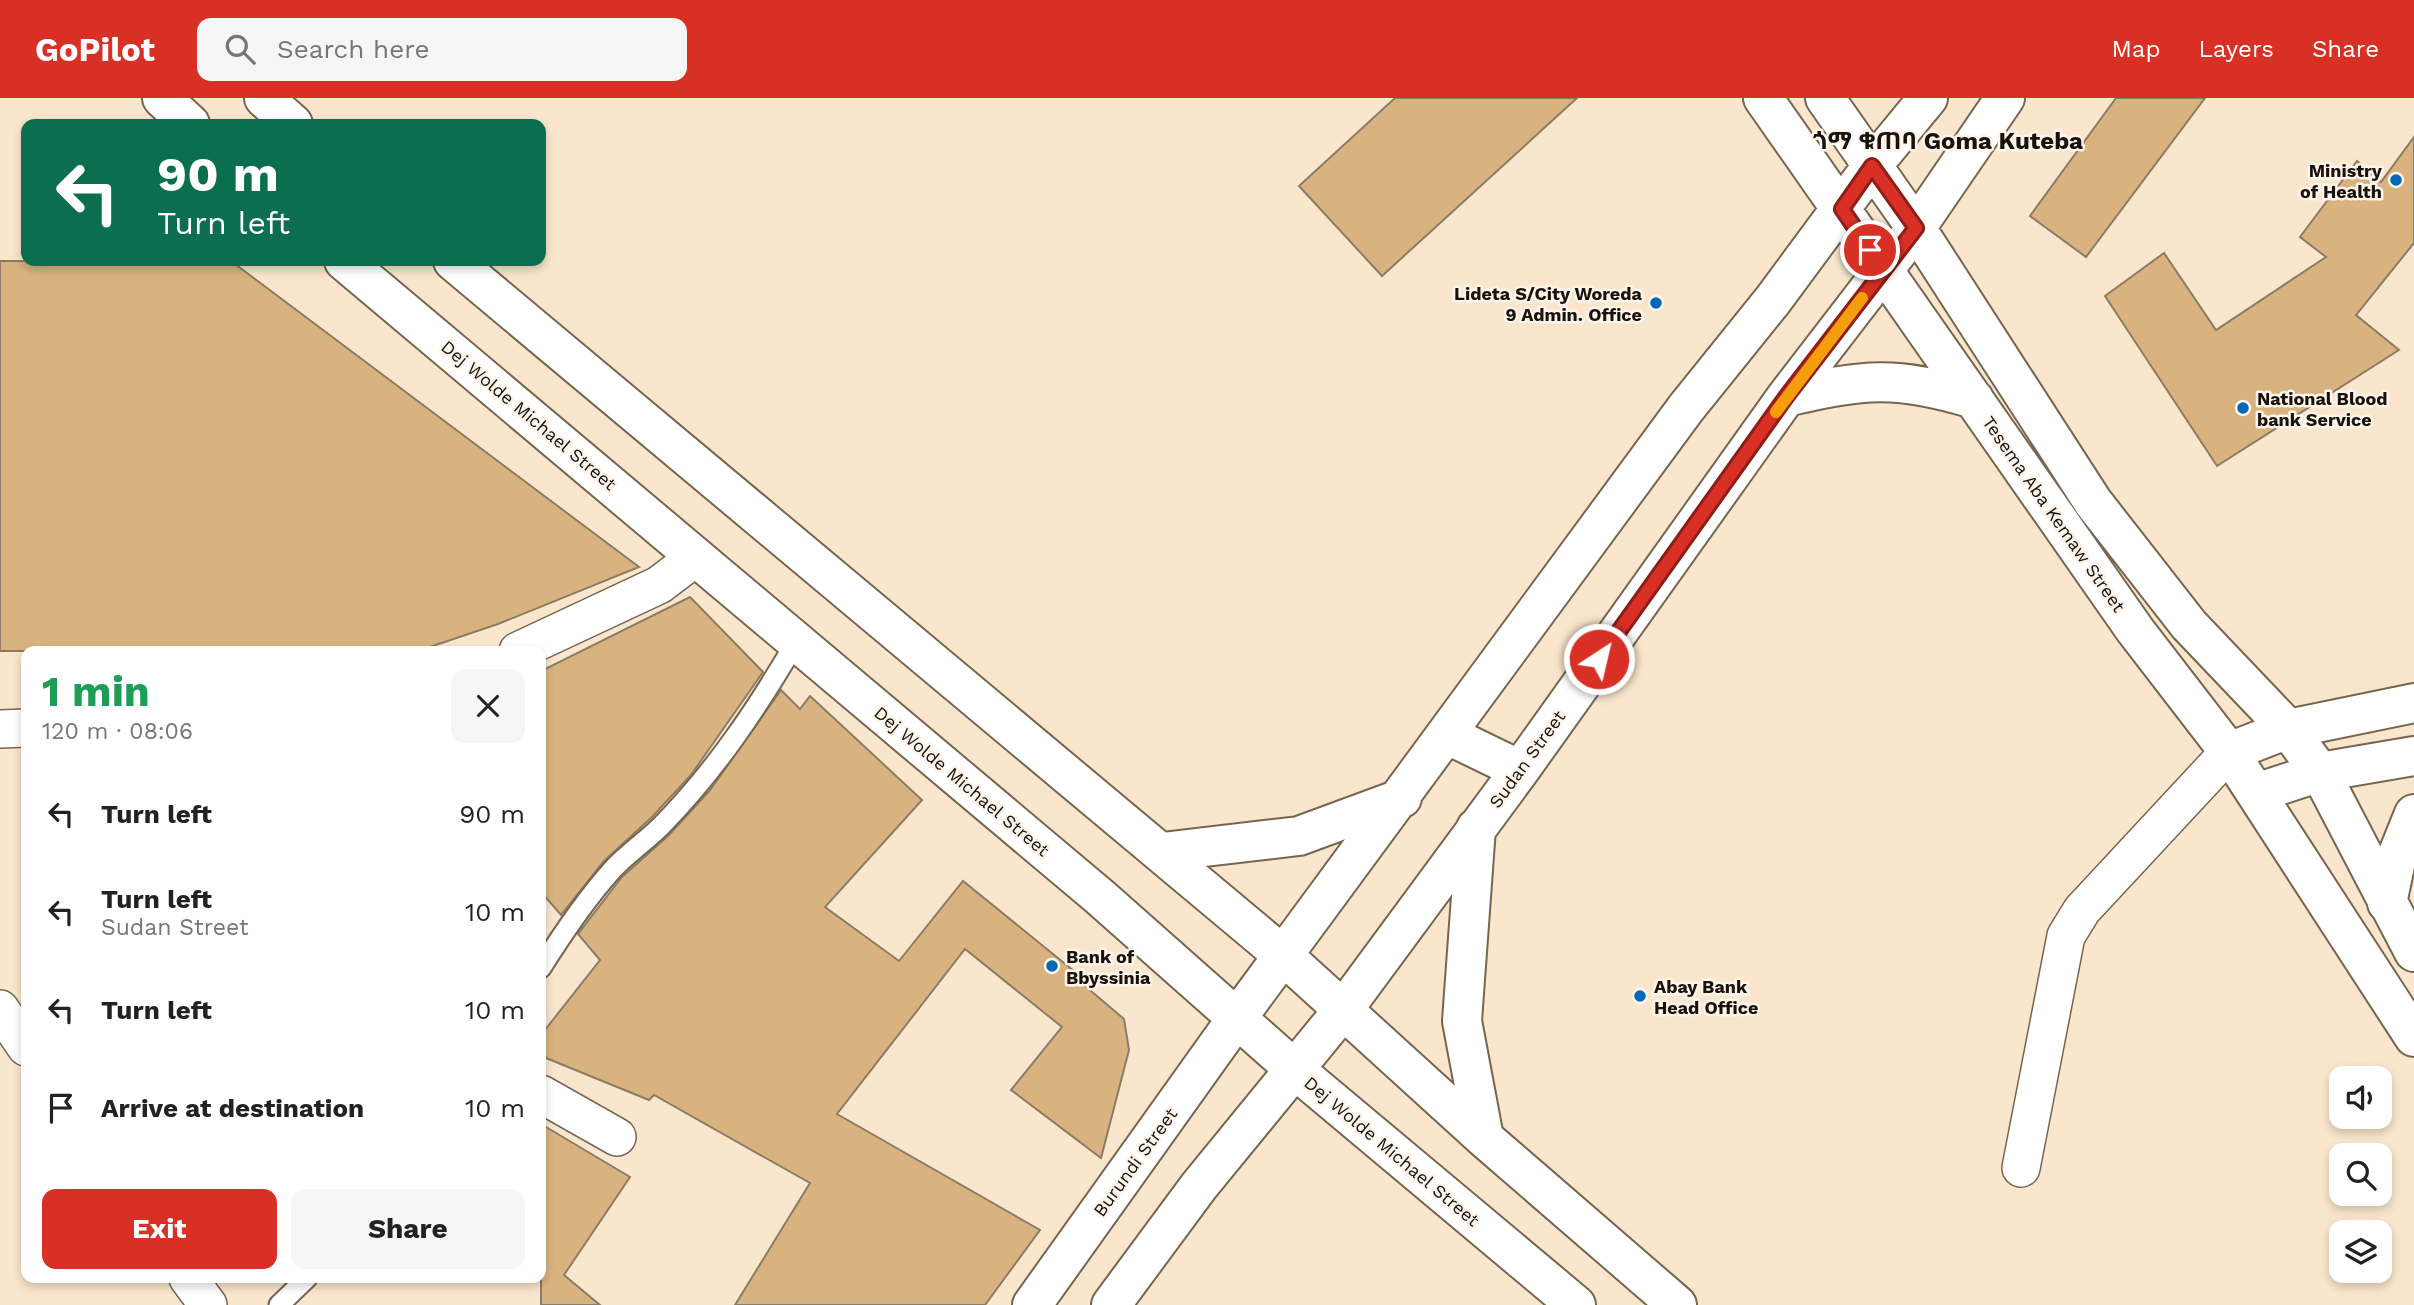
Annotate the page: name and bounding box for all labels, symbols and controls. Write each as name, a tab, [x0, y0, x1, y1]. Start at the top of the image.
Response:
search box	[197, 18, 687, 81]
text: GoPilot	[35, 30, 155, 69]
icon: search	[221, 30, 259, 68]
text: Search here	[277, 34, 429, 64]
text: Map	[2112, 35, 2160, 63]
text: Layers	[2198, 35, 2274, 63]
text: Share	[2312, 35, 2379, 63]
district label: ጎማ ቁጠባ Goma Kuteba	[1813, 127, 2083, 155]
text: 90 m	[157, 145, 279, 203]
icon: left	[42, 147, 133, 238]
place label: Ministry of Health	[2300, 160, 2383, 202]
marker: Ministry of Health	[2388, 172, 2404, 188]
text: Turn left	[157, 204, 290, 242]
pin	[1840, 220, 1900, 280]
icon: arrive	[1851, 231, 1889, 269]
place label: Lideta S/City Woreda 9 Admin. Office	[1454, 283, 1643, 325]
marker: Lideta S/City Woreda 9 Admin. Office	[1648, 295, 1664, 311]
street label: Dej Wolde Michael Street	[437, 336, 621, 495]
place label: National Blood bank Service	[2257, 388, 2388, 430]
marker: National Blood bank Service	[2235, 400, 2251, 416]
street label: Tesema Aba Kemaw Street	[1978, 412, 2130, 616]
position arrow	[1562, 622, 1636, 696]
text: 1 min	[42, 667, 150, 716]
button: close	[451, 669, 525, 743]
street label: Dej Wolde Michael Street	[870, 702, 1054, 861]
street label: Sudan Street	[1485, 706, 1570, 812]
text: 120 m · 08:06	[42, 718, 193, 745]
icon: left	[42, 795, 80, 833]
text: Turn left	[101, 799, 212, 829]
text: 90 m	[459, 799, 525, 829]
text: Turn left	[101, 884, 212, 914]
icon: left	[42, 893, 80, 931]
text: 10 m	[465, 897, 525, 927]
text: Sudan Street	[101, 914, 249, 941]
place label: Bank of Bbyssinia	[1066, 946, 1151, 988]
marker: Bank of Bbyssinia	[1044, 958, 1060, 974]
place label: Abay Bank Head Office	[1654, 976, 1758, 1018]
marker: Abay Bank Head Office	[1632, 988, 1648, 1004]
icon: left	[42, 991, 80, 1029]
text: Turn left	[101, 995, 212, 1025]
text: 10 m	[465, 995, 525, 1025]
map controls	[2329, 1066, 2392, 1283]
button: sound	[2329, 1066, 2392, 1129]
street label: Dej Wolde Michael Street	[1300, 1072, 1484, 1231]
icon: arrive	[42, 1089, 80, 1127]
text: Arrive at destination	[101, 1093, 364, 1123]
text: 10 m	[465, 1093, 525, 1123]
street label: Burundi Street	[1089, 1103, 1182, 1220]
button: search	[2329, 1143, 2392, 1206]
button: Exit	[42, 1189, 277, 1269]
button: Share	[291, 1189, 525, 1269]
button: layers	[2329, 1220, 2392, 1283]

